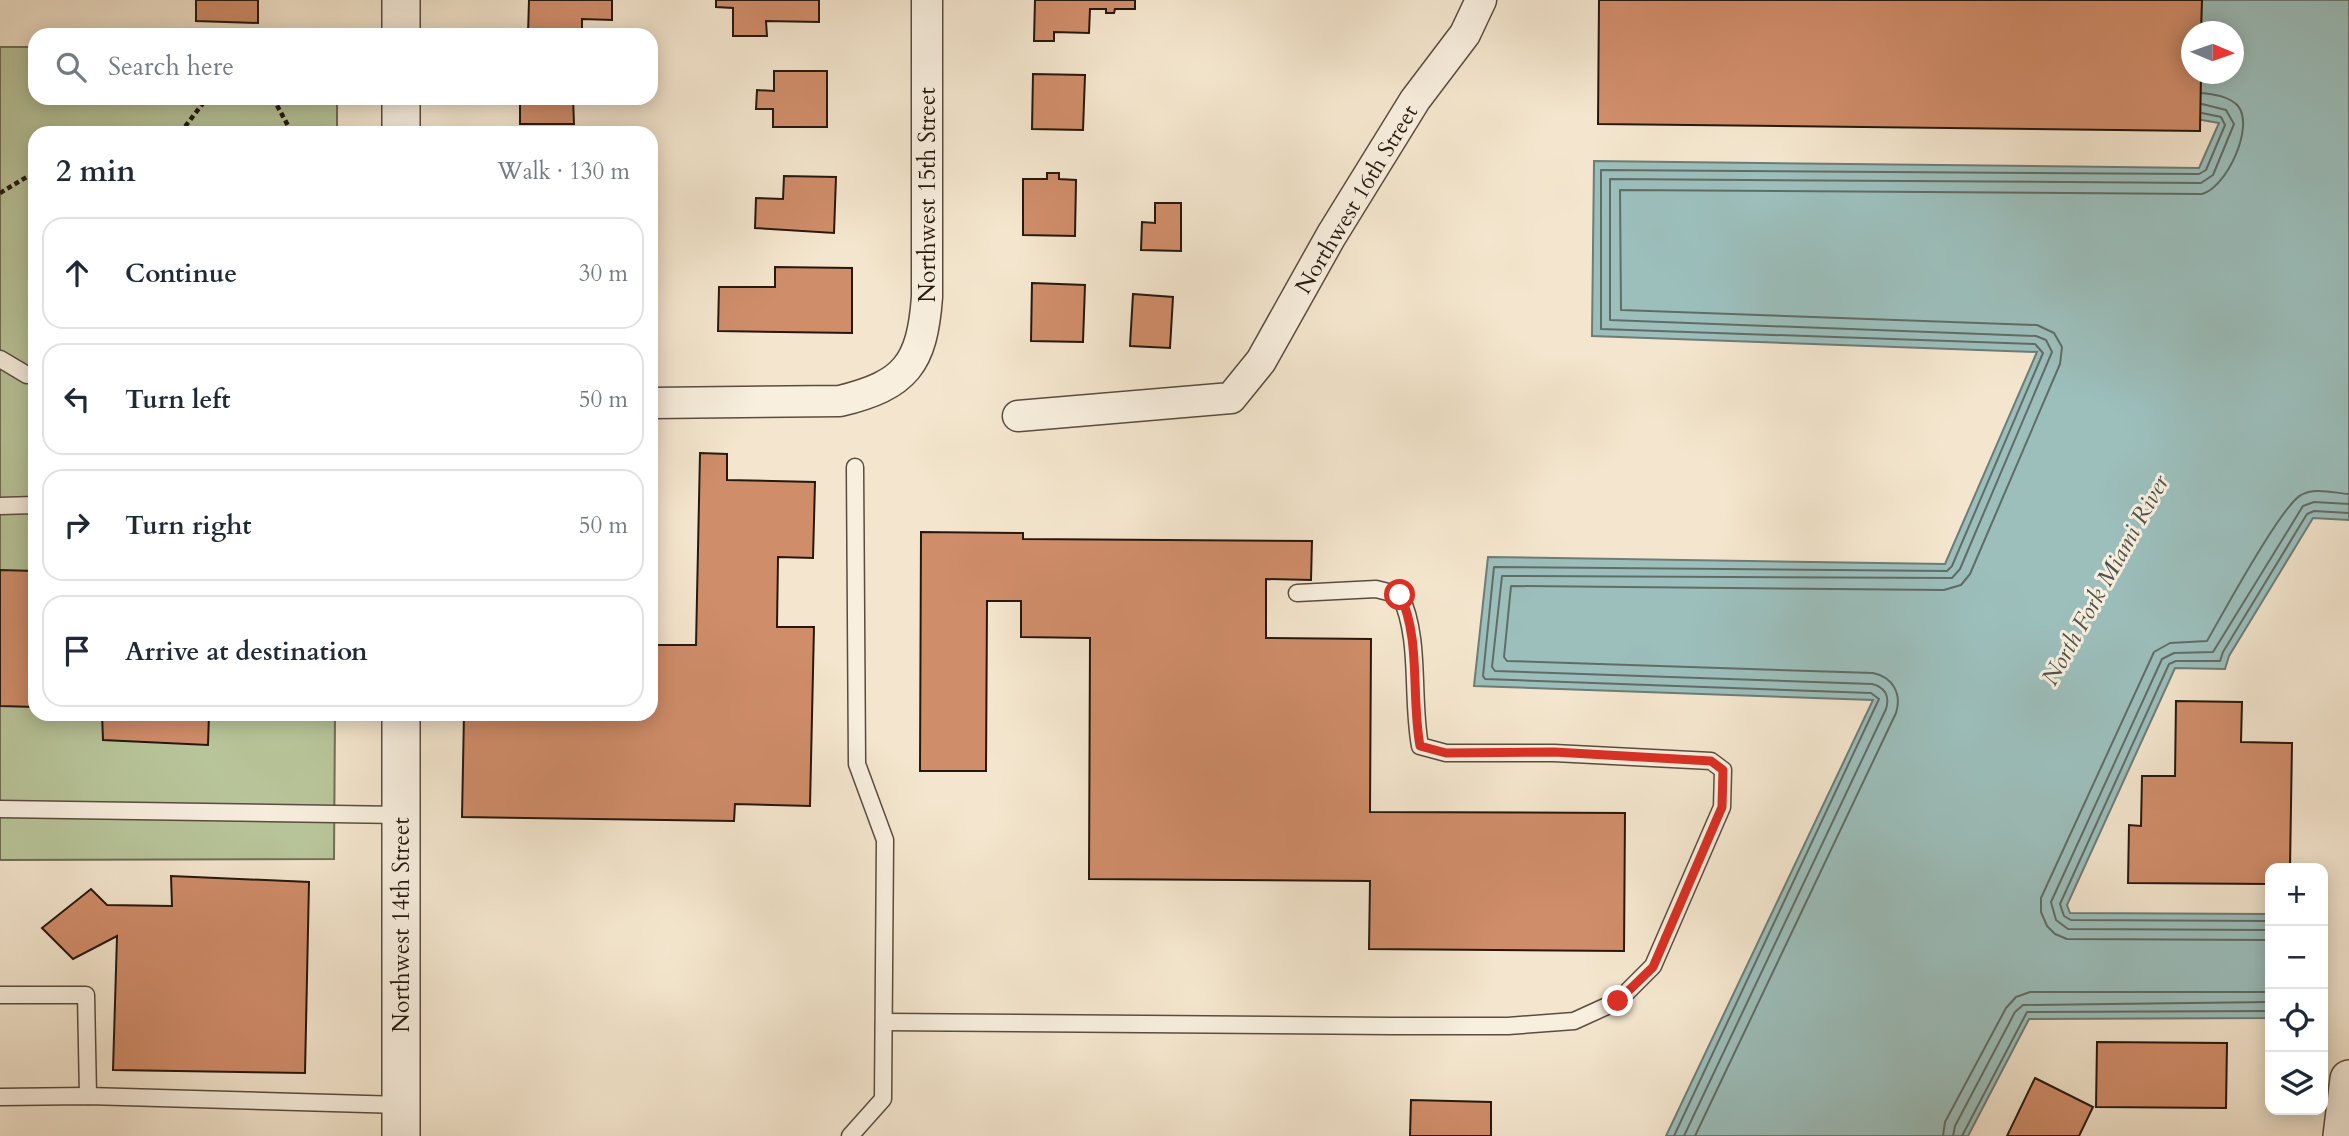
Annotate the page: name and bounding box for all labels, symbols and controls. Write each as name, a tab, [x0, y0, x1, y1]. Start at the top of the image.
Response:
north arrow	[2181, 21, 2244, 84]
search box	[28, 28, 658, 105]
icon: search	[52, 48, 90, 86]
text: Search here	[108, 49, 234, 84]
street label: Northwest 15th Street	[912, 87, 943, 303]
street label: Northwest 16th Street	[1288, 99, 1425, 300]
text: 2 min	[56, 151, 136, 192]
text: Walk · 130 m	[497, 156, 630, 187]
icon: ahead	[58, 254, 96, 292]
text: Continue	[125, 256, 237, 291]
text: 30 m	[579, 258, 628, 289]
icon: left	[58, 380, 96, 418]
text: Turn left	[125, 382, 230, 417]
text: 50 m	[579, 384, 628, 415]
water label: North Fork Miami River	[2034, 468, 2178, 691]
icon: right	[58, 506, 96, 544]
text: Turn right	[125, 508, 252, 543]
text: 50 m	[579, 510, 628, 541]
route start	[1384, 579, 1415, 610]
icon: arrive	[58, 632, 96, 670]
text: Arrive at destination	[125, 634, 368, 669]
street label: Northwest 14th Street	[386, 817, 417, 1033]
map controls	[2265, 863, 2328, 1115]
button: +	[2265, 863, 2328, 926]
button: −	[2265, 926, 2328, 989]
route end	[1602, 985, 1633, 1016]
button: locate	[2265, 989, 2328, 1052]
button: layers	[2265, 1052, 2328, 1115]

